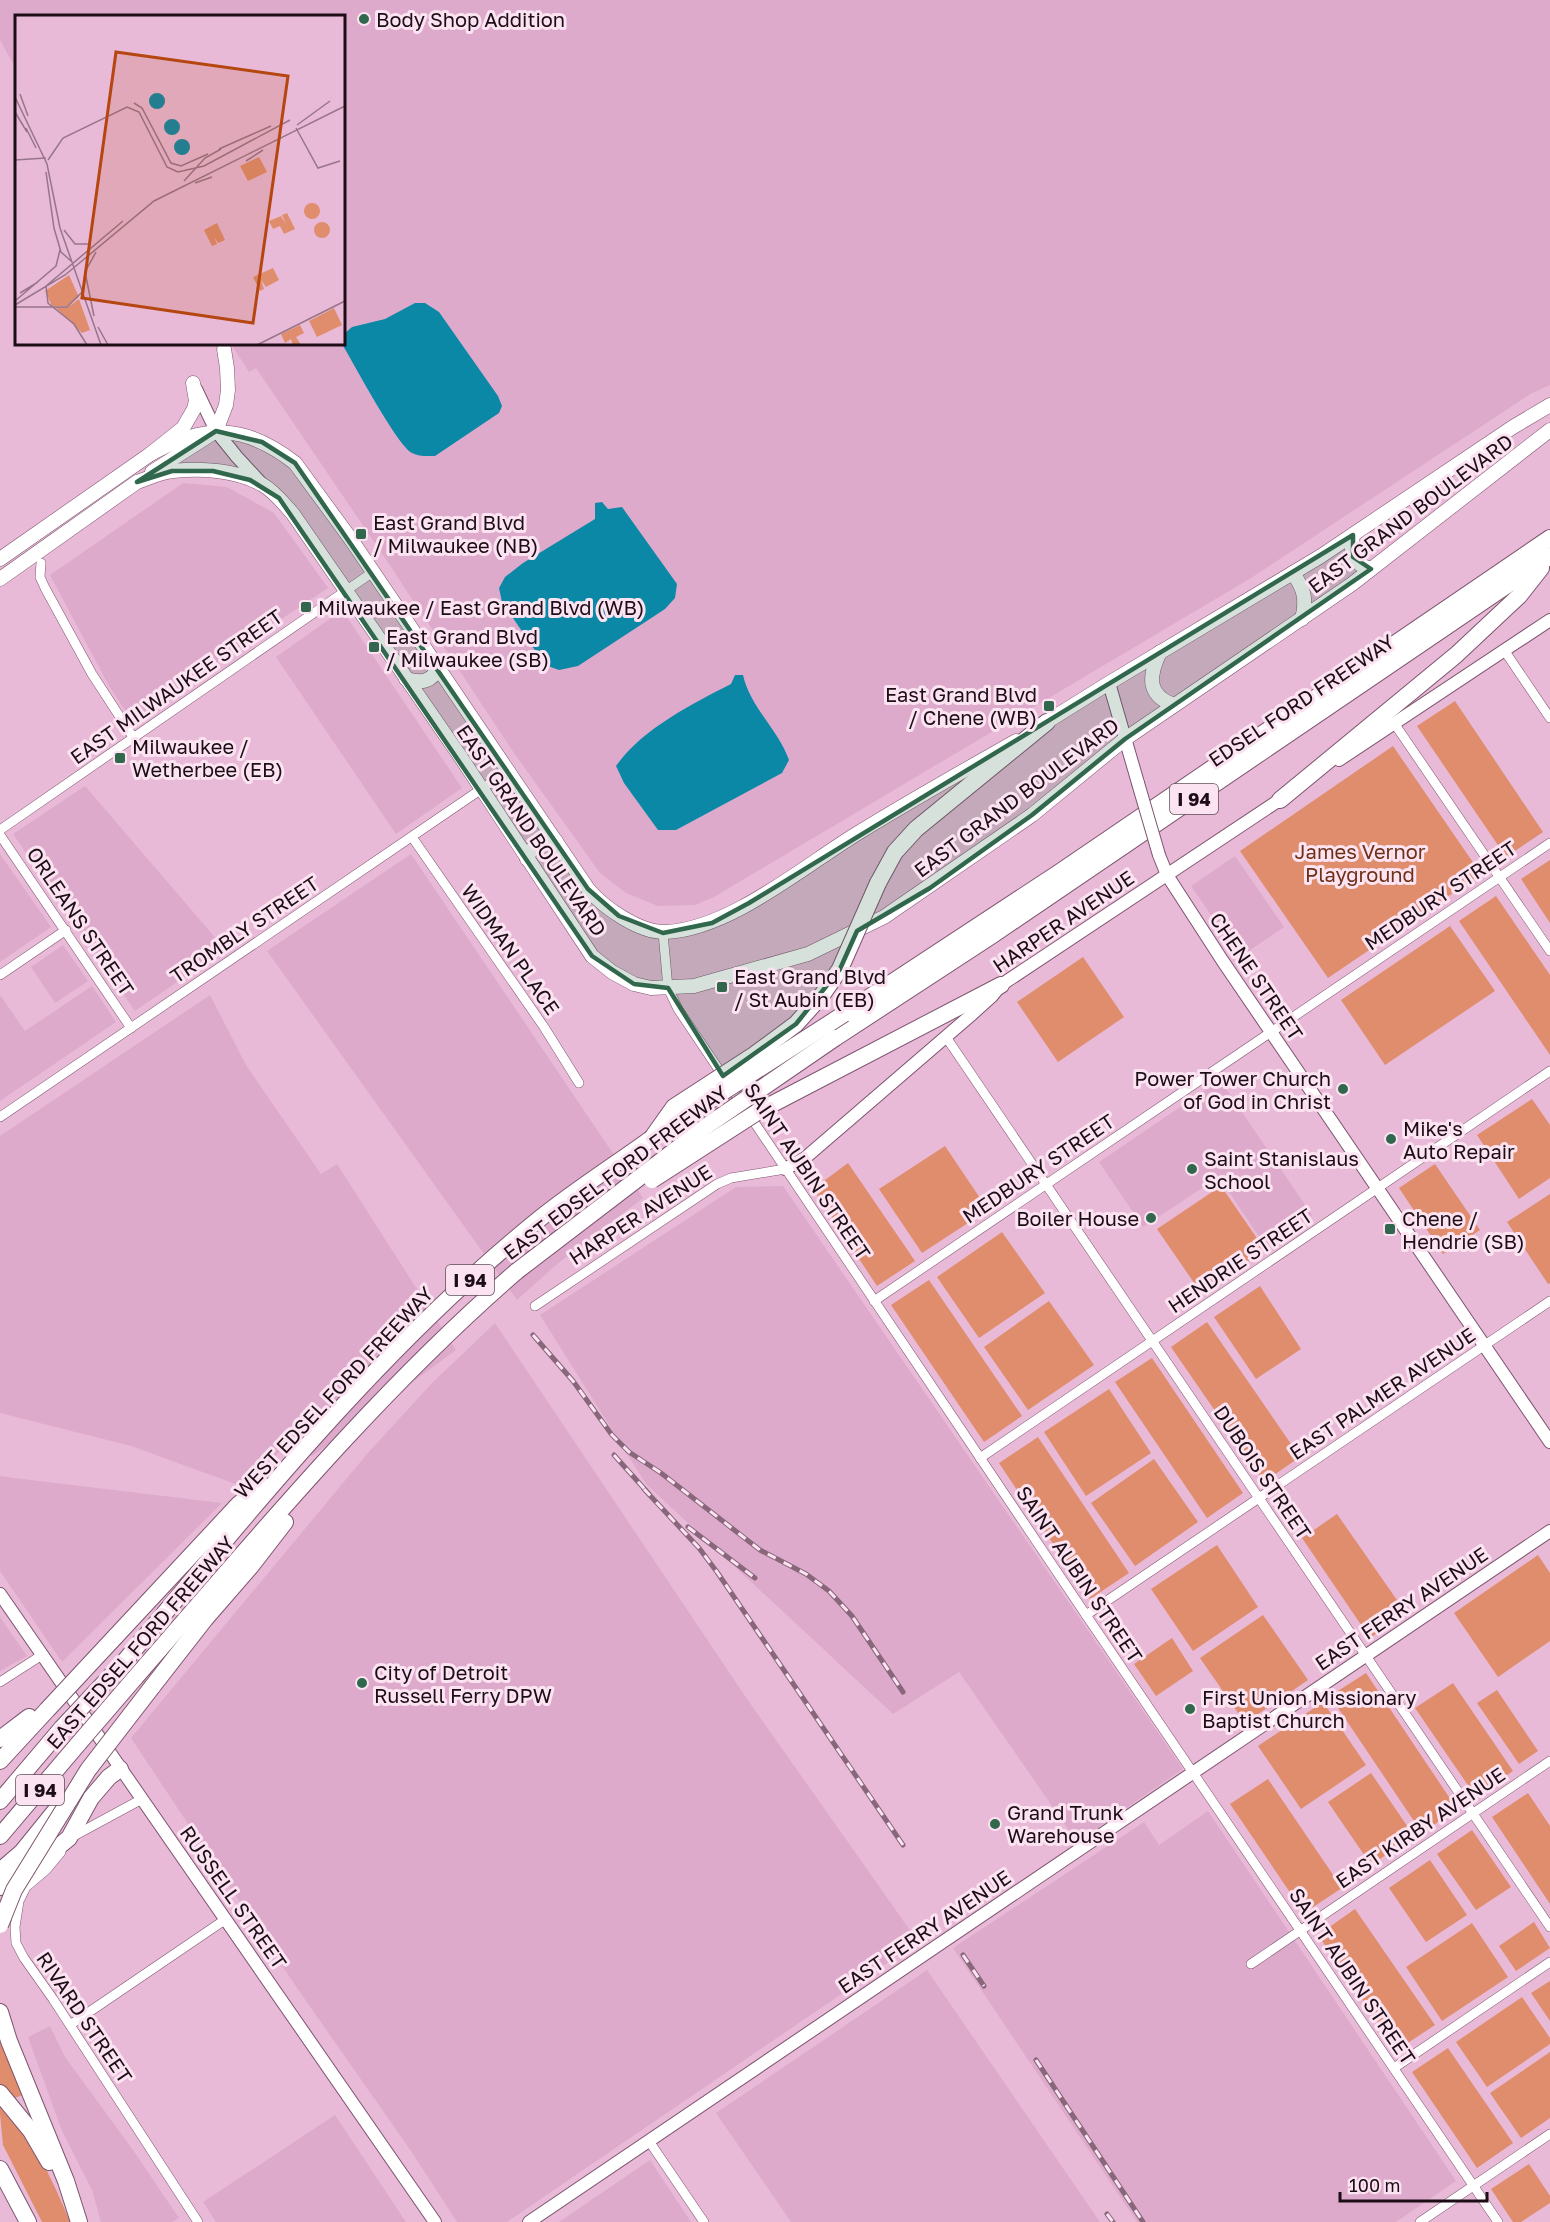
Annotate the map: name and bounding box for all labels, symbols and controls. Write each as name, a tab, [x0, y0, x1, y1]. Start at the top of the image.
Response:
place label: Body Shop Addition	[376, 7, 565, 31]
marker: Body Shop Addition	[357, 12, 371, 26]
inset map	[15, 15, 345, 345]
street label: EAST GRAND BOULEVARD	[1303, 428, 1517, 598]
place label: East Grand Blvd / Milwaukee (NB)	[373, 510, 538, 557]
marker: East Grand Blvd / Milwaukee (NB)	[354, 527, 368, 541]
place label: Milwaukee / East Grand Blvd (WB)	[318, 595, 644, 619]
marker: Milwaukee / East Grand Blvd (WB)	[299, 600, 313, 614]
street label: EAST MILWAUKEE STREET	[65, 604, 287, 768]
place label: East Grand Blvd / Milwaukee (SB)	[386, 624, 549, 671]
street label: EDSEL FORD FREEWAY	[1204, 629, 1399, 771]
marker: East Grand Blvd / Milwaukee (SB)	[367, 640, 381, 654]
place label: East Grand Blvd / Chene (WB)	[885, 682, 1037, 729]
marker: East Grand Blvd / Chene (WB)	[1042, 699, 1056, 713]
street label: EAST GRAND BOULEVARD	[909, 712, 1123, 882]
street label: EAST GRAND BOULEVARD	[452, 720, 612, 940]
place label: Milwaukee / Wetherbee (EB)	[132, 734, 283, 781]
marker: Milwaukee / Wetherbee (EB)	[113, 751, 127, 765]
road number: I 94	[1170, 784, 1218, 814]
street label: MEDBURY STREET	[1360, 835, 1520, 955]
park label: James Vernor Playground	[1295, 839, 1426, 886]
street label: ORLEANS STREET	[22, 842, 140, 1000]
street label: HARPER AVENUE	[988, 865, 1138, 977]
street label: TROMBLY STREET	[165, 870, 323, 988]
street label: WIDMAN PLACE	[457, 879, 565, 1019]
street label: CHENE STREET	[1205, 908, 1309, 1044]
place label: East Grand Blvd / St Aubin (EB)	[734, 964, 886, 1011]
marker: East Grand Blvd / St Aubin (EB)	[715, 980, 729, 994]
place label: Power Tower Church of God in Christ	[1134, 1066, 1331, 1113]
street label: SAINT AUBIN STREET	[740, 1078, 876, 1264]
street label: EAST EDSEL FORD FREEWAY	[498, 1080, 732, 1264]
marker: Power Tower Church of God in Christ	[1336, 1082, 1350, 1096]
street label: MEDBURY STREET	[958, 1108, 1118, 1228]
place label: Mike's Auto Repair	[1403, 1116, 1515, 1163]
marker: Mike's Auto Repair	[1384, 1132, 1398, 1146]
place label: Saint Stanislaus School	[1204, 1146, 1359, 1193]
street label: HARPER AVENUE	[564, 1159, 716, 1269]
marker: Saint Stanislaus School	[1185, 1162, 1199, 1176]
street label: HENDRIE STREET	[1163, 1203, 1317, 1317]
place label: Boiler House	[1016, 1206, 1139, 1230]
place label: Chene / Hendrie (SB)	[1402, 1206, 1525, 1253]
marker: Boiler House	[1144, 1211, 1158, 1225]
marker: Chene / Hendrie (SB)	[1383, 1222, 1397, 1236]
road number: I 94	[446, 1265, 494, 1295]
street label: WEST EDSEL FORD FREEWAY	[229, 1281, 437, 1503]
street label: EAST PALMER AVENUE	[1285, 1322, 1479, 1464]
street label: DUBOIS STREET	[1209, 1400, 1317, 1544]
street label: SAINT AUBIN STREET	[1012, 1481, 1148, 1667]
street label: EAST EDSEL FORD FREEWAY	[41, 1530, 239, 1753]
street label: EAST FERRY AVENUE	[1310, 1541, 1492, 1675]
place label: City of Detroit Russell Ferry DPW	[374, 1660, 552, 1707]
marker: City of Detroit Russell Ferry DPW	[355, 1676, 369, 1690]
place label: First Union Missionary Baptist Church	[1202, 1685, 1417, 1732]
marker: First Union Missionary Baptist Church	[1183, 1702, 1197, 1716]
street label: EAST KIRBY AVENUE	[1331, 1761, 1509, 1893]
road number: I 94	[16, 1775, 64, 1805]
place label: Grand Trunk Warehouse	[1007, 1800, 1124, 1847]
marker: Grand Trunk Warehouse	[988, 1817, 1002, 1831]
street label: RUSSELL STREET	[176, 1821, 292, 1973]
street label: EAST FERRY AVENUE	[833, 1864, 1015, 1998]
street label: SAINT AUBIN STREET	[1285, 1883, 1421, 2069]
street label: RIVARD STREET	[32, 1947, 138, 2087]
scale bar	[1340, 2165, 1487, 2203]
text: 100 m	[1349, 2174, 1400, 2196]

